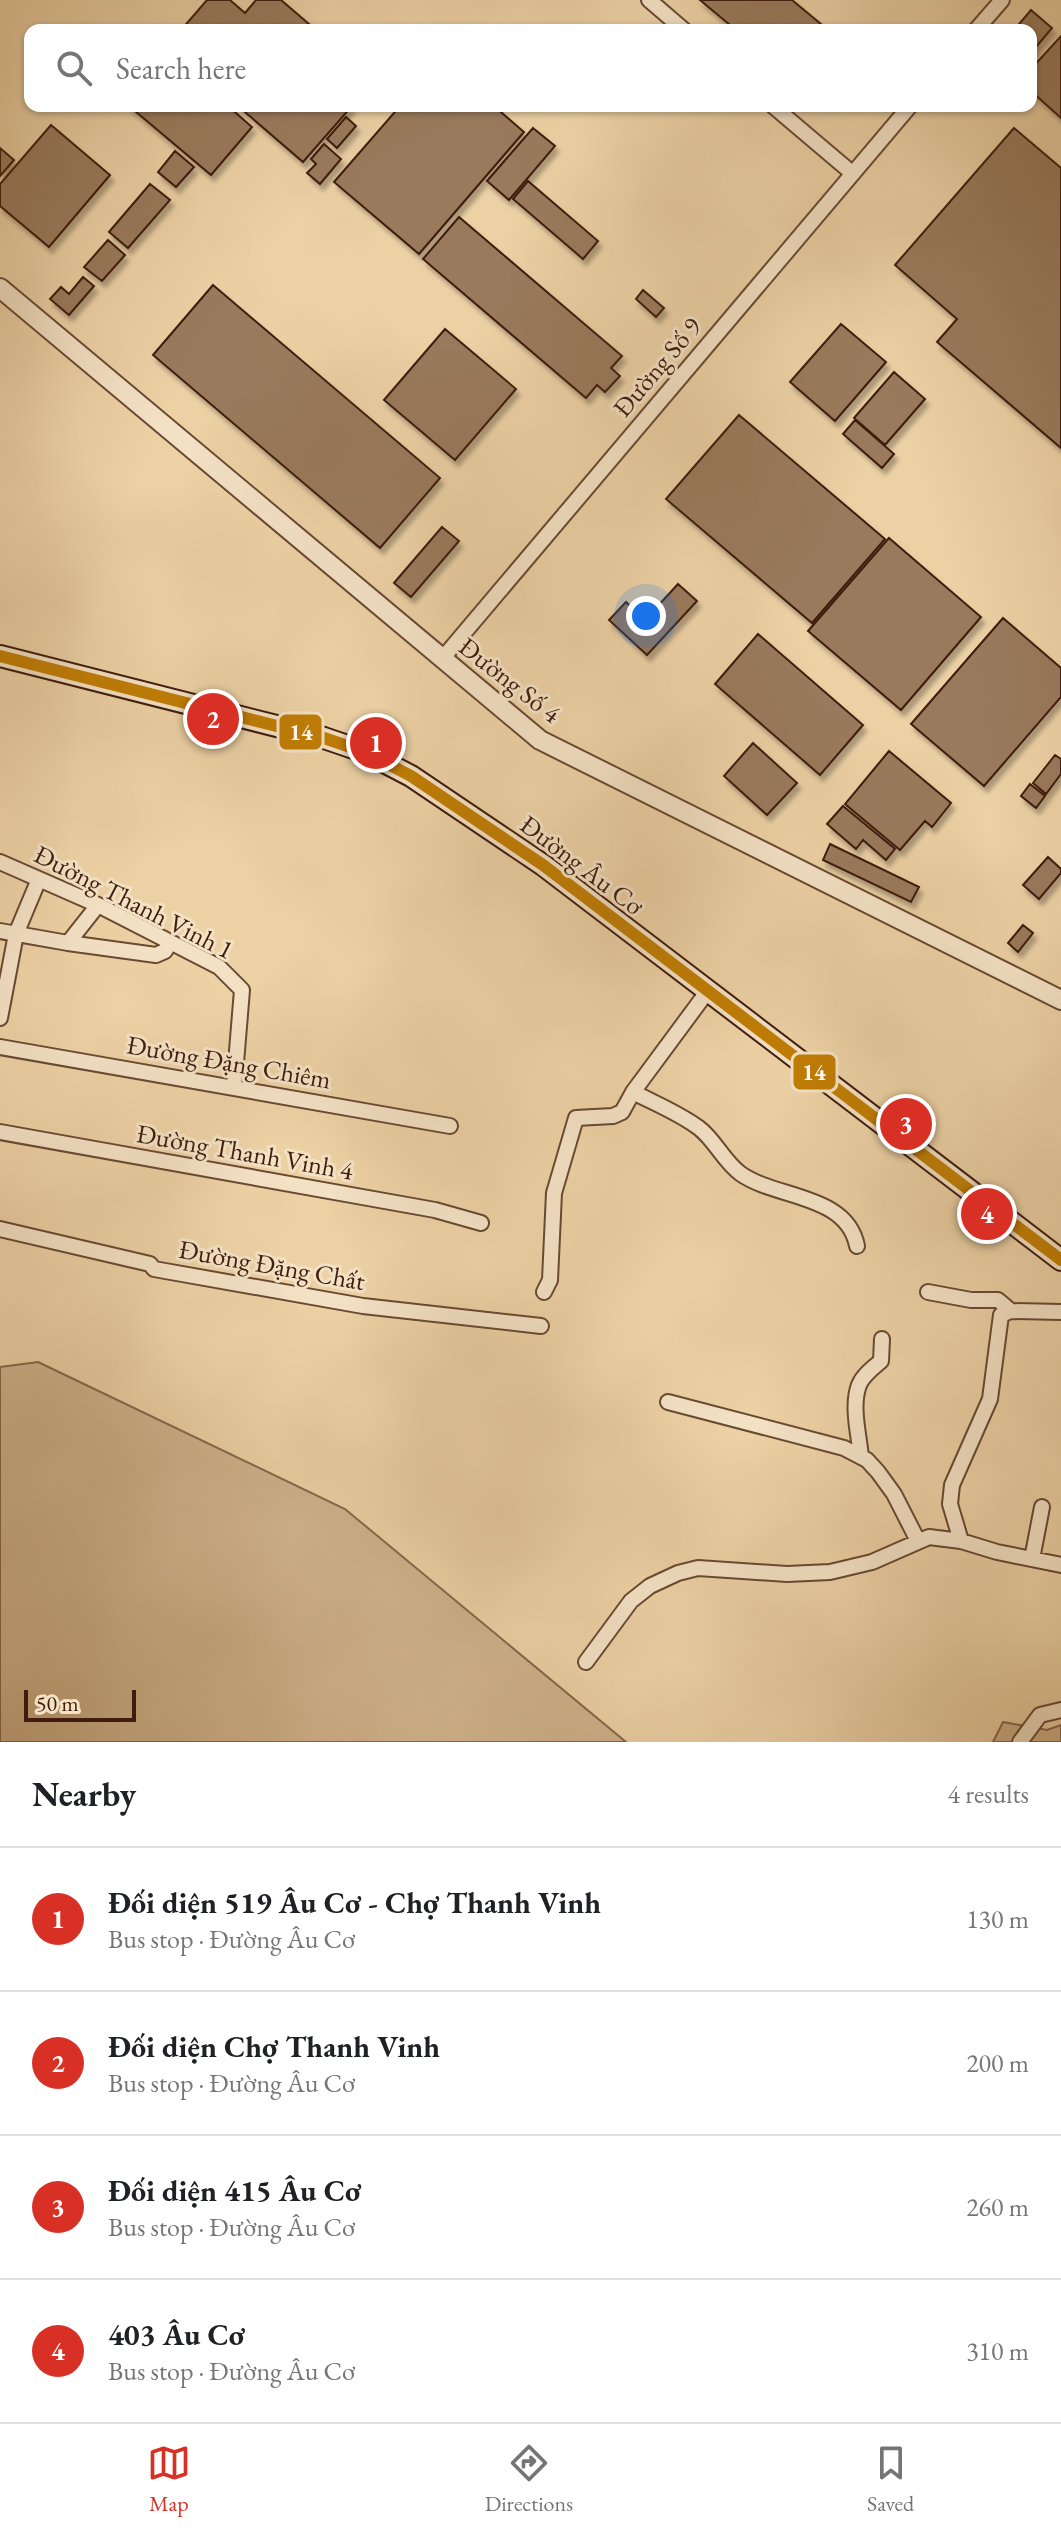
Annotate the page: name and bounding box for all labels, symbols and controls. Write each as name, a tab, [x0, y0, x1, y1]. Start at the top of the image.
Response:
search box	[24, 24, 1037, 112]
icon: search	[52, 46, 96, 90]
text: Search here	[116, 49, 246, 88]
street label: Đường Số 9	[605, 310, 709, 424]
your location	[626, 596, 666, 636]
street label: Đường Số 4	[452, 630, 568, 731]
pin: 2	[187, 689, 239, 749]
line badge: 14	[278, 713, 323, 751]
pin: 1	[350, 713, 402, 773]
text: 14	[289, 718, 313, 747]
street label: Đường Âu Cơ	[513, 807, 651, 923]
street label: Đường Thanh Vinh 1	[29, 837, 239, 967]
street label: Đường Đặng Chiêm	[124, 1027, 334, 1097]
line badge: 14	[792, 1053, 837, 1091]
text: 14	[802, 1058, 826, 1087]
pin: 3	[880, 1094, 932, 1154]
street label: Đường Thanh Vinh 4	[134, 1116, 356, 1188]
pin: 4	[961, 1184, 1013, 1244]
street label: Đường Đặng Chất	[176, 1232, 368, 1298]
scale bar	[24, 1686, 136, 1722]
text: 50 m	[36, 1689, 79, 1718]
text: Nearby	[32, 1772, 136, 1816]
text: 4 results	[948, 1777, 1029, 1811]
text: Đối diện 519 Âu Cơ - Chợ Thanh Vinh	[108, 1883, 601, 1922]
text: 1	[51, 1902, 65, 1936]
text: 130 m	[966, 1902, 1029, 1936]
text: Bus stop · Đường Âu Cơ	[108, 1922, 355, 1956]
text: Đối diện Chợ Thanh Vinh	[108, 2027, 440, 2066]
text: 2	[51, 2046, 65, 2080]
text: 200 m	[966, 2046, 1029, 2080]
text: Bus stop · Đường Âu Cơ	[108, 2066, 355, 2100]
text: Đối diện 415 Âu Cơ	[108, 2171, 361, 2210]
text: 3	[51, 2190, 65, 2224]
text: 260 m	[966, 2190, 1029, 2224]
text: Bus stop · Đường Âu Cơ	[108, 2210, 355, 2244]
text: 403 Âu Cơ	[108, 2315, 245, 2354]
text: 4	[51, 2334, 65, 2368]
text: 310 m	[966, 2334, 1029, 2368]
text: Bus stop · Đường Âu Cơ	[108, 2354, 355, 2388]
tab: Map	[147, 2441, 191, 2518]
tab: Directions	[485, 2441, 573, 2518]
tab: Saved	[867, 2441, 914, 2518]

